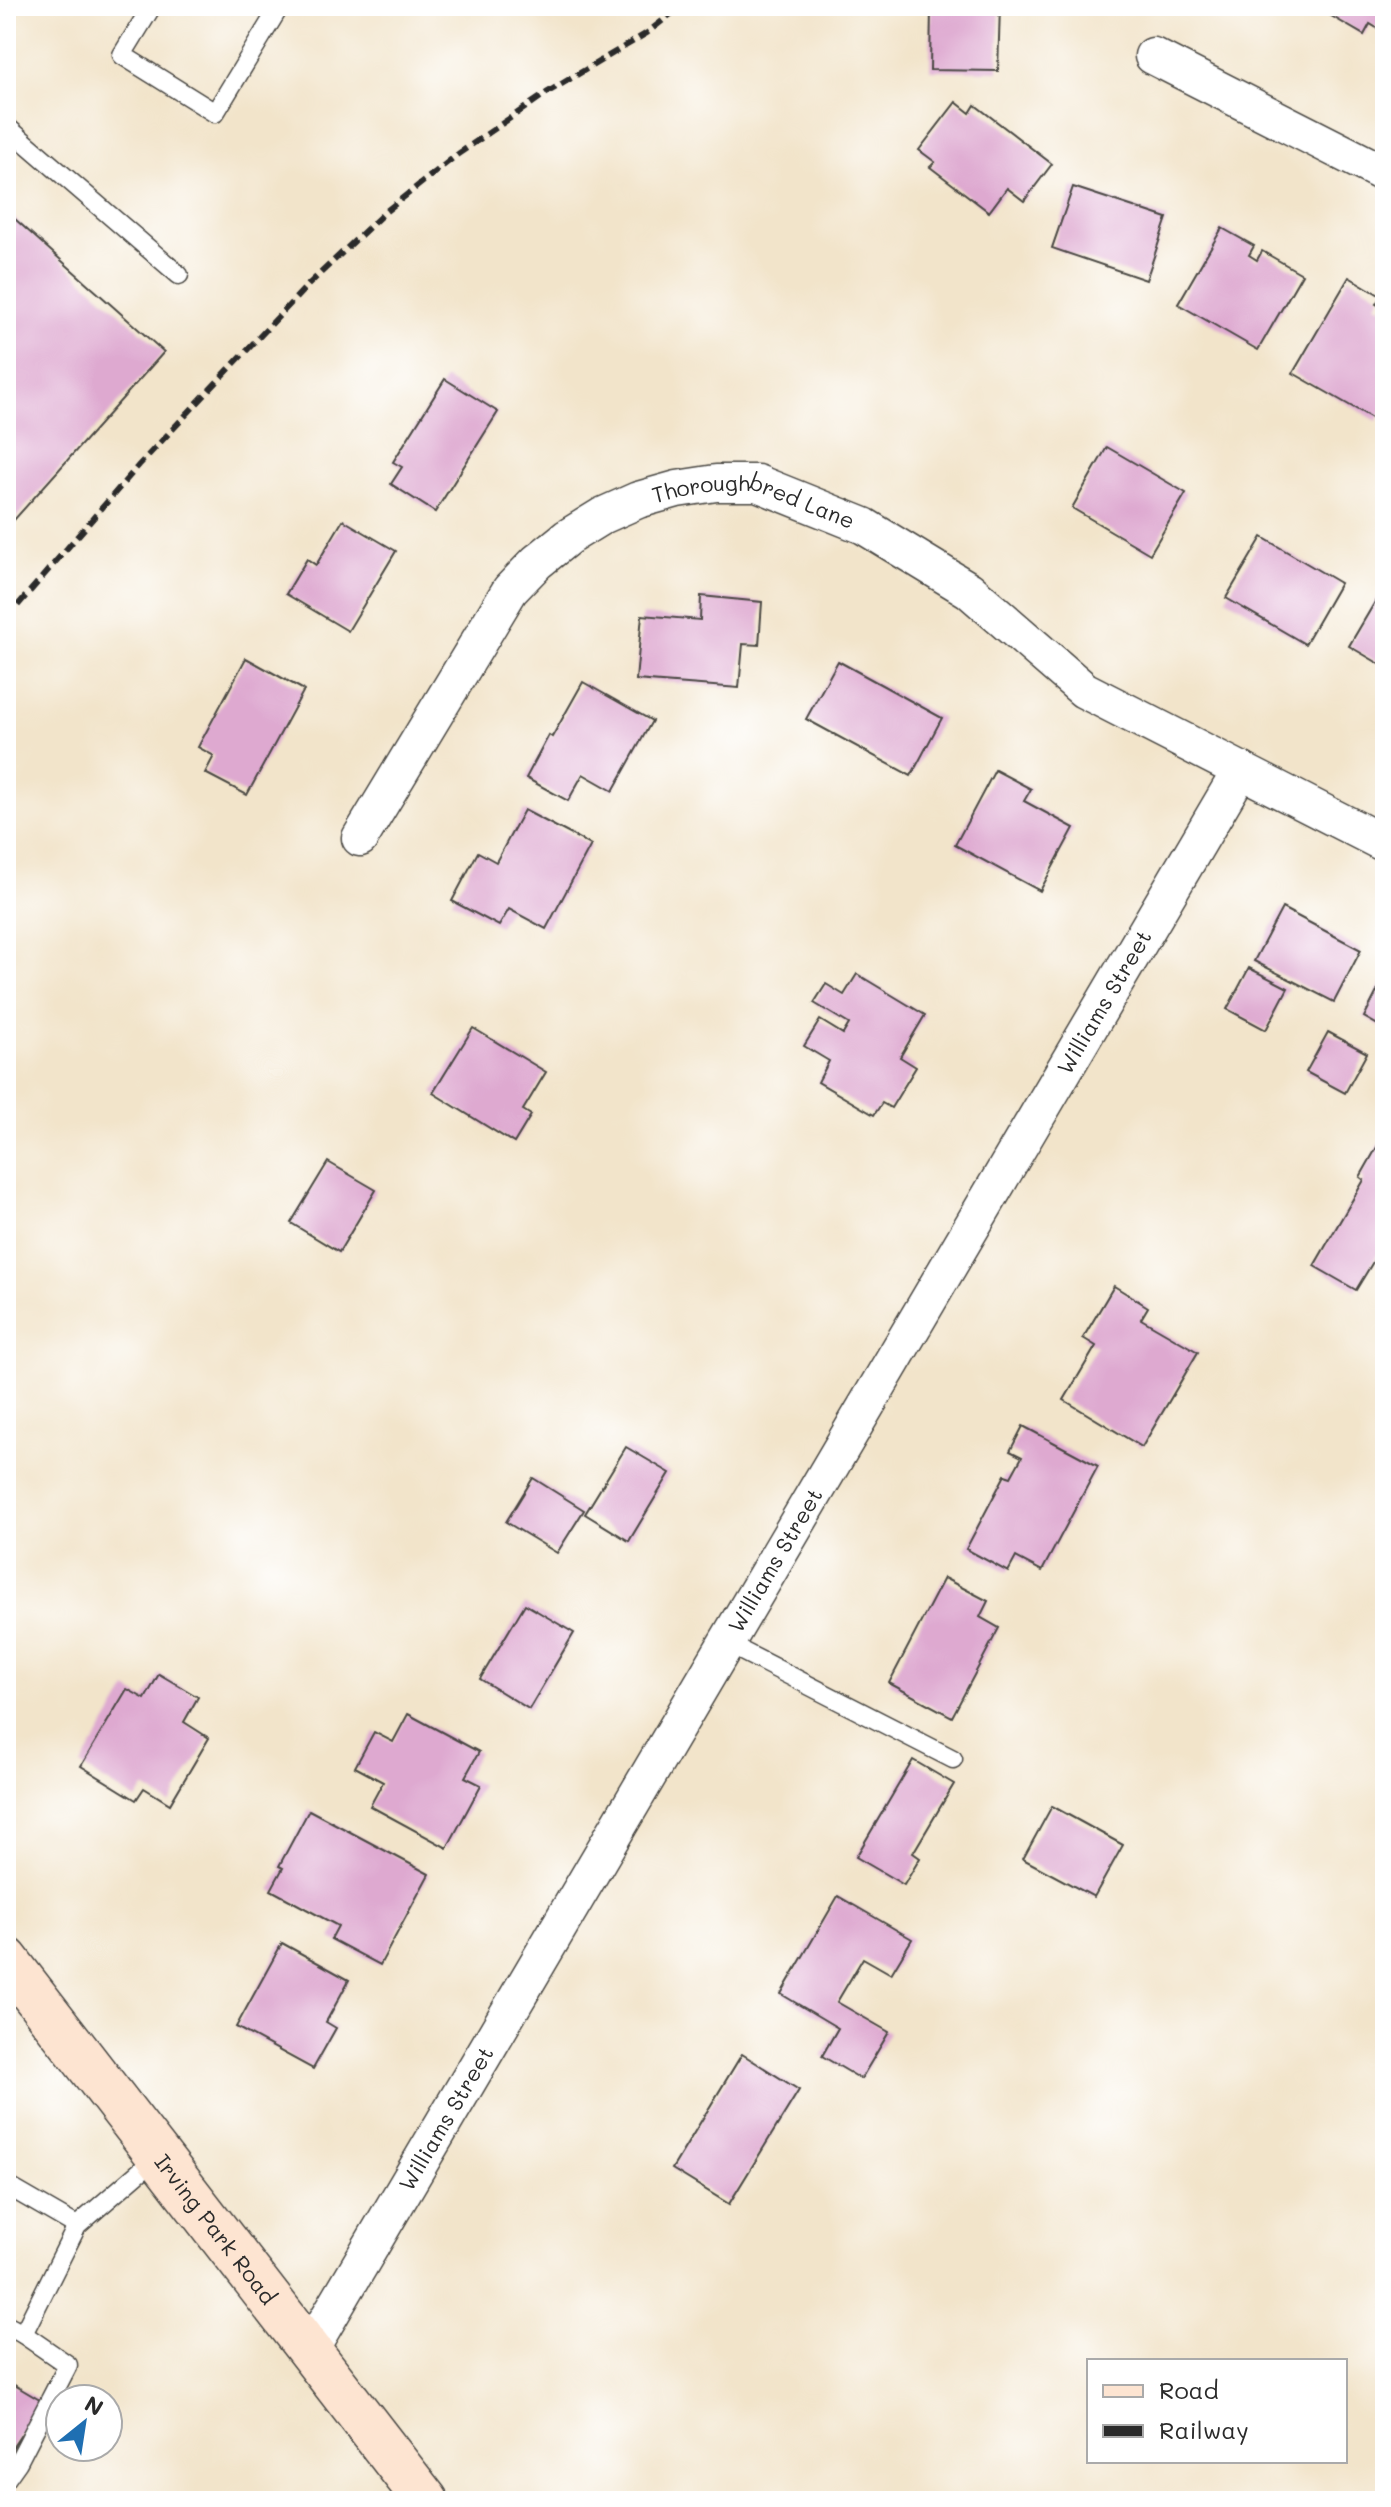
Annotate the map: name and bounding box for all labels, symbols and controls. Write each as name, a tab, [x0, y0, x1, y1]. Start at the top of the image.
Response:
street label: Thoroughbred Lane	[649, 467, 859, 535]
street label: Williams Street	[1050, 924, 1158, 1079]
street label: Williams Street	[721, 1482, 829, 1637]
street label: Williams Street	[392, 2041, 500, 2196]
street label: Irving Park Road	[148, 2148, 283, 2310]
legend	[1087, 2359, 1347, 2463]
text: Road	[1159, 2374, 1219, 2405]
north arrow	[44, 2383, 124, 2463]
text: N	[80, 2389, 109, 2422]
text: Railway	[1159, 2414, 1249, 2445]

